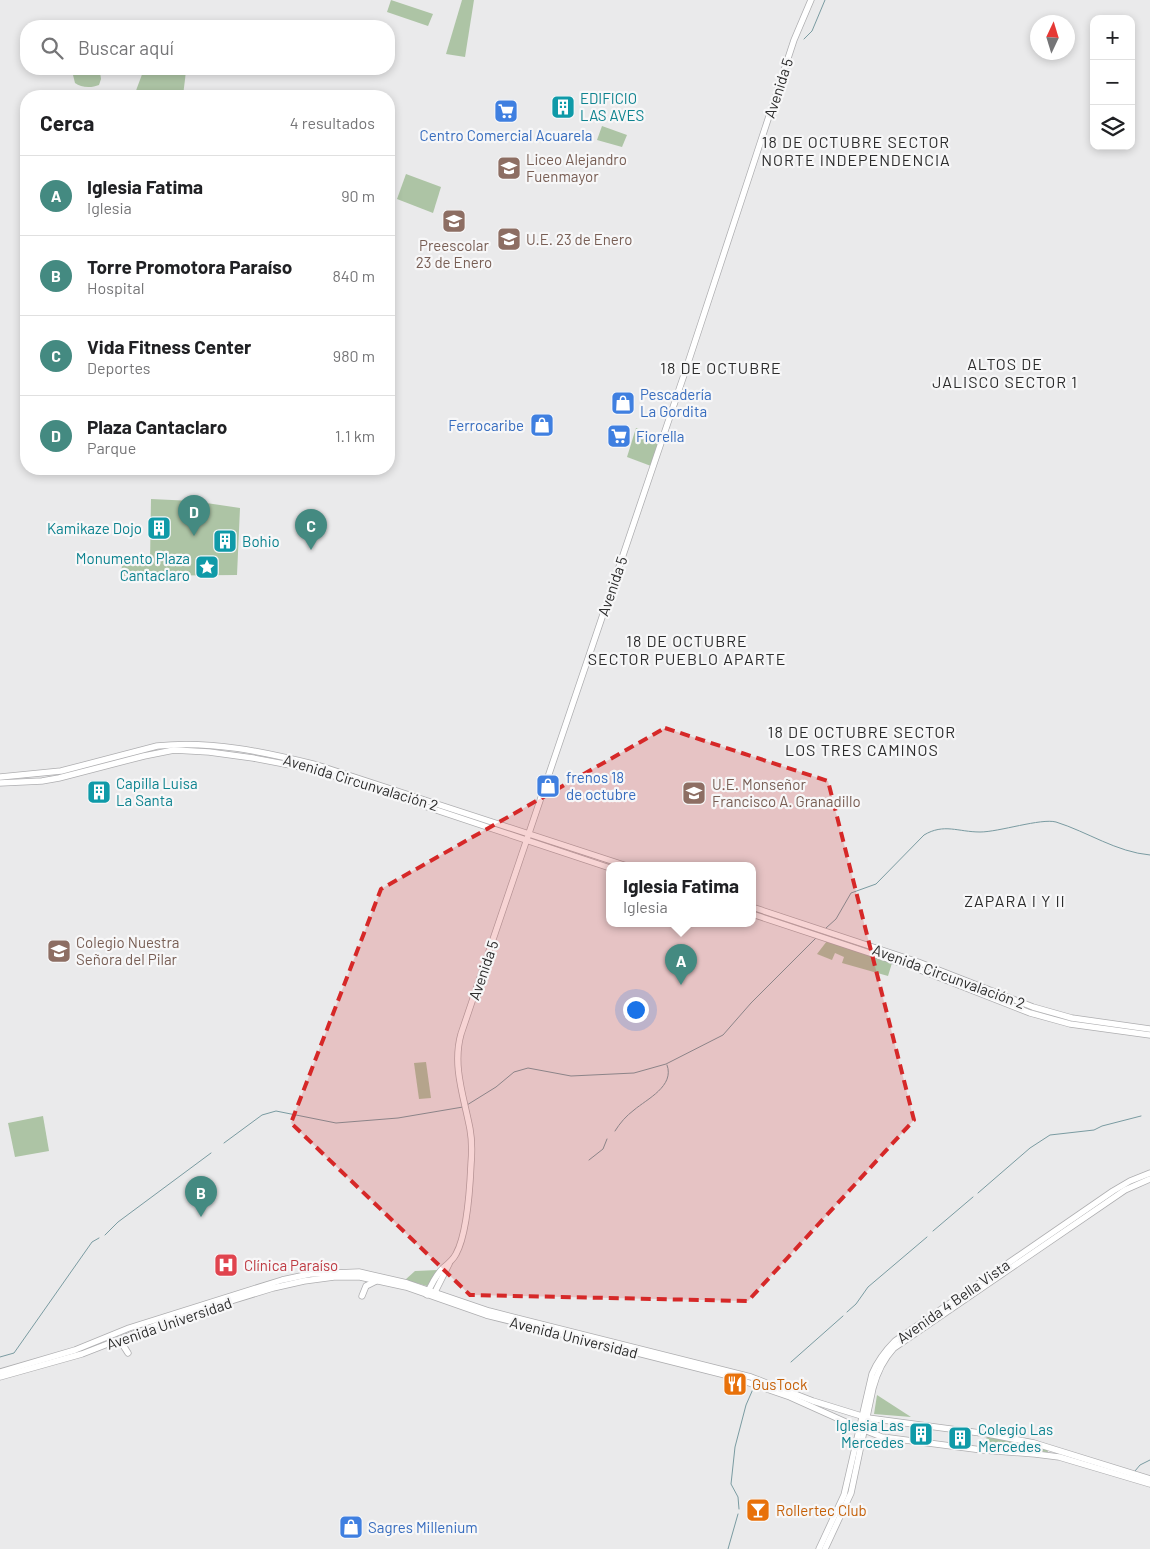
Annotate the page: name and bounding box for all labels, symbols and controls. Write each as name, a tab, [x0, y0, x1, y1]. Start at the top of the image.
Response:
north arrow	[1030, 15, 1075, 60]
map controls	[1090, 15, 1135, 150]
button: +	[1090, 15, 1135, 60]
search box	[20, 20, 395, 75]
icon: search	[38, 34, 66, 62]
text: Buscar aquí	[78, 36, 174, 59]
street label: Avenida 5	[760, 56, 796, 120]
button: −	[1090, 60, 1135, 105]
place label: EDIFICIO LAS AVES	[580, 89, 644, 124]
building icon: EDIFICIO LAS AVES	[550, 94, 576, 120]
supermarket icon: Centro Comercial Acuarela	[493, 98, 519, 124]
button: layers	[1090, 105, 1135, 150]
text: Cerca	[40, 110, 94, 135]
text: 4 resultados	[290, 113, 375, 132]
place label: Centro Comercial Acuarela	[420, 126, 592, 144]
district label: 18 DE OCTUBRE SECTOR NORTE INDEPENDENCIA	[761, 132, 951, 169]
place label: Liceo Alejandro Fuenmayor	[526, 150, 627, 185]
school or university icon: Liceo Alejandro Fuenmayor	[496, 155, 522, 181]
text: Iglesia Fatima	[87, 175, 203, 198]
text: A	[51, 186, 61, 205]
text: 90 m	[341, 186, 375, 205]
text: Iglesia	[87, 198, 132, 217]
school or university icon: Preescolar 23 de Enero	[441, 208, 467, 234]
school or university icon: U.E. 23 de Enero	[496, 226, 522, 252]
place label: U.E. 23 de Enero	[526, 230, 632, 248]
place label: Preescolar 23 de Enero	[416, 236, 492, 271]
text: Torre Promotora Paraíso	[87, 255, 292, 278]
text: B	[51, 266, 61, 285]
text: 840 m	[332, 266, 375, 285]
text: Hospital	[87, 278, 144, 297]
text: Vida Fitness Center	[87, 335, 251, 358]
text: C	[51, 346, 61, 365]
text: 980 m	[333, 346, 375, 365]
district label: ALTOS DE JALISCO SECTOR 1	[932, 354, 1078, 391]
text: Deportes	[87, 358, 151, 377]
district label: 18 DE OCTUBRE	[660, 358, 782, 377]
place label: Pescadería La Gordita	[640, 385, 712, 420]
shop icon: Pescadería La Gordita	[610, 390, 636, 416]
shop icon: Ferrocaribe	[529, 412, 555, 438]
text: Plaza Cantaclaro	[87, 415, 227, 438]
place label: Ferrocaribe	[448, 416, 524, 434]
supermarket icon: Fiorella	[606, 423, 632, 449]
text: D	[51, 426, 61, 445]
text: 1.1 km	[335, 426, 375, 445]
place label: Fiorella	[636, 427, 684, 445]
text: Parque	[87, 438, 136, 457]
pin: D	[178, 495, 210, 536]
pin: C	[295, 509, 327, 550]
building icon: Kamikaze Dojo	[146, 515, 172, 541]
place label: Kamikaze Dojo	[47, 519, 142, 537]
building icon: Bohio	[212, 528, 238, 554]
place label: Bohio	[242, 532, 280, 550]
place label: Monumento Plaza Cantaclaro	[76, 549, 190, 584]
place icon: Monumento Plaza Cantaclaro	[194, 554, 220, 580]
street label: Avenida 5	[593, 554, 631, 618]
district label: 18 DE OCTUBRE SECTOR PUEBLO APARTE	[588, 631, 786, 668]
district label: 18 DE OCTUBRE SECTOR LOS TRES CAMINOS	[768, 722, 956, 759]
street label: Avenida Circunvalación 2	[281, 750, 441, 814]
place label: frenos 18 de octubre	[566, 768, 636, 803]
shop icon: frenos 18 de octubre	[535, 773, 561, 799]
place label: Capilla Luisa La Santa	[116, 774, 198, 809]
place label: U.E. Monseñor Francisco A. Granadillo	[712, 775, 861, 810]
building icon: Capilla Luisa La Santa	[86, 779, 112, 805]
school or university icon: U.E. Monseñor Francisco A. Granadillo	[681, 780, 707, 806]
popup	[606, 862, 756, 927]
text: Iglesia Fatima	[623, 874, 739, 897]
district label: ZAPARA I Y II	[964, 891, 1066, 910]
text: Iglesia	[623, 897, 668, 916]
place label: Colegio Nuestra Señora del Pilar	[76, 933, 180, 968]
school or university icon: Colegio Nuestra Señora del Pilar	[46, 938, 72, 964]
street label: Avenida 5	[464, 938, 502, 1002]
street label: Avenida Circunvalación 2	[870, 940, 1028, 1012]
pin: A	[665, 944, 697, 985]
your location	[623, 997, 649, 1023]
pin: B	[185, 1176, 217, 1217]
hospital icon: Clínica Paraíso	[213, 1252, 239, 1278]
street label: Avenida 4 Bella Vista	[893, 1255, 1013, 1347]
place label: Clínica Paraíso	[244, 1256, 338, 1274]
street label: Avenida Universidad	[104, 1293, 234, 1353]
street label: Avenida Universidad	[508, 1312, 640, 1362]
restaurant icon: GusTock	[722, 1371, 748, 1397]
place label: GusTock	[752, 1375, 808, 1393]
place label: Iglesia Las Mercedes	[836, 1416, 904, 1451]
place label: Colegio Las Mercedes	[978, 1420, 1053, 1455]
building icon: Iglesia Las Mercedes	[908, 1421, 934, 1447]
building icon: Colegio Las Mercedes	[947, 1425, 973, 1451]
bar icon: Rollertec Club	[745, 1497, 771, 1523]
place label: Rollertec Club	[776, 1501, 867, 1519]
shop icon: Sagres Millenium	[338, 1514, 364, 1540]
place label: Sagres Millenium	[368, 1518, 478, 1536]

